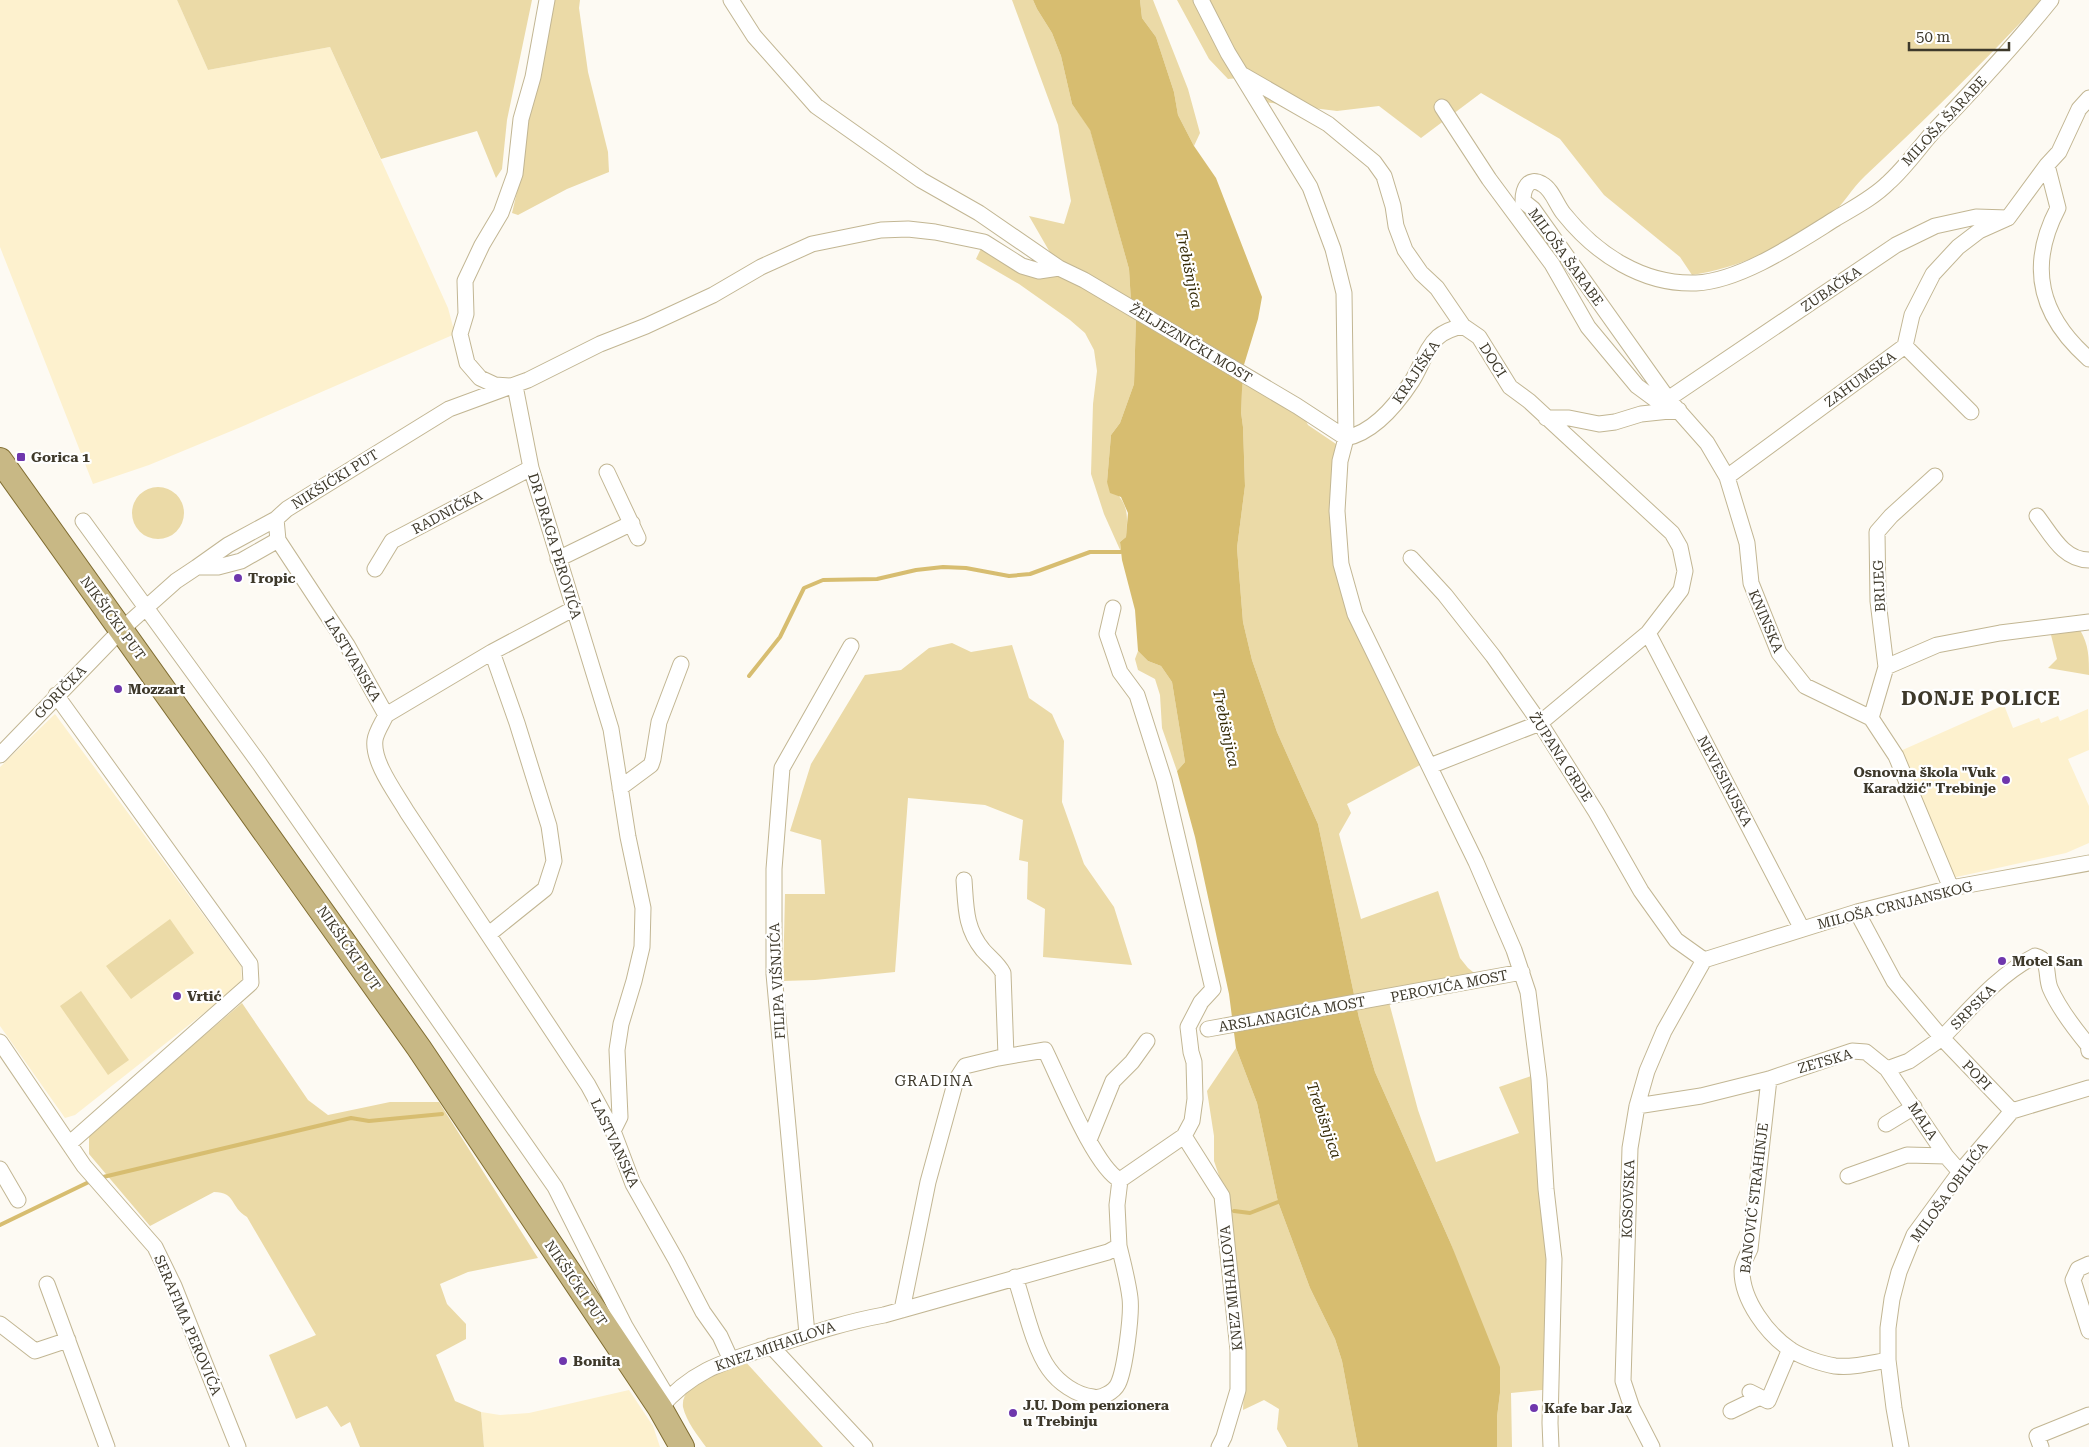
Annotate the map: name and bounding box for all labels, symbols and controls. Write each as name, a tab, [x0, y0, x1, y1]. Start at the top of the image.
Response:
scale bar	[1909, 20, 2009, 52]
text: 50 m	[1916, 28, 1951, 46]
street label: MILOŠA ŠARABE	[1898, 73, 1990, 169]
street label: MILOŠA ŠARABE	[1525, 205, 1607, 309]
water label: Trebišnjica	[1172, 228, 1206, 310]
street label: ZUBAČKA	[1798, 263, 1864, 315]
street label: ŽELJEZNIČKI MOST	[1127, 300, 1255, 386]
street label: KRAJIŠKA	[1389, 337, 1443, 406]
street label: DOCI	[1476, 340, 1510, 380]
street label: ZAHUMSKA	[1821, 348, 1899, 410]
street label: NIKŠIĆKI PUT	[289, 446, 381, 512]
place label: Gorica 1	[31, 449, 90, 465]
marker: Gorica 1	[15, 451, 27, 463]
street label: DR DRAGA PEROVIĆA	[525, 471, 585, 621]
street label: RADNIČKA	[409, 487, 485, 537]
street label: BRIJEG	[1870, 559, 1888, 612]
place label: Tropic	[248, 570, 296, 586]
marker: Tropic	[232, 572, 244, 584]
street label: NIKŠIĆKI PUT	[77, 573, 149, 663]
street label: KNINSKA	[1746, 587, 1787, 655]
street label: LASTVANSKA	[321, 614, 385, 704]
street label: GORIČKA	[31, 662, 89, 722]
place label: Mozzart	[128, 681, 186, 697]
marker: Mozzart	[112, 683, 124, 695]
water label: Trebišnjica	[1209, 687, 1243, 769]
district label: DONJE POLICE	[1901, 687, 2061, 710]
street label: ŽUPANA GRDE	[1526, 709, 1596, 805]
street label: NEVESINJSKA	[1694, 733, 1756, 829]
place label: Osnovna škola "Vuk Karadžić" Trebinje	[1854, 764, 1996, 796]
marker: Osnovna škola "Vuk Karadžić" Trebinje	[2000, 774, 2012, 786]
street label: MILOŠA CRNJANSKOG	[1816, 878, 1975, 932]
street label: NIKŠIĆKI PUT	[314, 903, 384, 993]
street label: FILIPA VIŠNJIĆA	[766, 922, 788, 1040]
place label: Motel San	[2012, 953, 2083, 969]
marker: Motel San	[1996, 955, 2008, 967]
street label: PEROVIĆA MOST	[1389, 967, 1509, 1005]
street label: SRPSKA	[1947, 981, 1999, 1033]
place label: Vrtić	[187, 988, 221, 1004]
marker: Vrtić	[171, 990, 183, 1002]
street label: ARSLANAGIĆA MOST	[1217, 993, 1367, 1035]
street label: ZETSKA	[1796, 1046, 1854, 1076]
street label: POPI	[1959, 1057, 1995, 1093]
district label: GRADINA	[894, 1072, 974, 1090]
water label: Trebišnjica	[1302, 1079, 1346, 1161]
street label: LASTVANSKA	[588, 1096, 643, 1190]
street label: MALA	[1905, 1099, 1941, 1143]
street label: BANOVIĆ STRAHINJE	[1737, 1122, 1771, 1274]
street label: MILOŠA OBILIĆA	[1907, 1139, 1991, 1245]
street label: KOSOVSKA	[1619, 1159, 1637, 1239]
street label: KNEZ MIHAILOVA	[1216, 1224, 1246, 1351]
street label: NIKŠIĆKI PUT	[542, 1237, 610, 1329]
street label: SERAFIMA PEROVIĆA	[151, 1252, 225, 1398]
street label: KNEZ MIHAILOVA	[713, 1318, 837, 1374]
place label: Bonita	[573, 1353, 621, 1369]
marker: Bonita	[557, 1355, 569, 1367]
place label: J.U. Dom penzionera u Trebinju	[1023, 1397, 1170, 1429]
place label: Kafe bar Jaz	[1544, 1400, 1632, 1416]
marker: Kafe bar Jaz	[1528, 1402, 1540, 1414]
marker: J.U. Dom penzionera u Trebinju	[1007, 1407, 1019, 1419]

